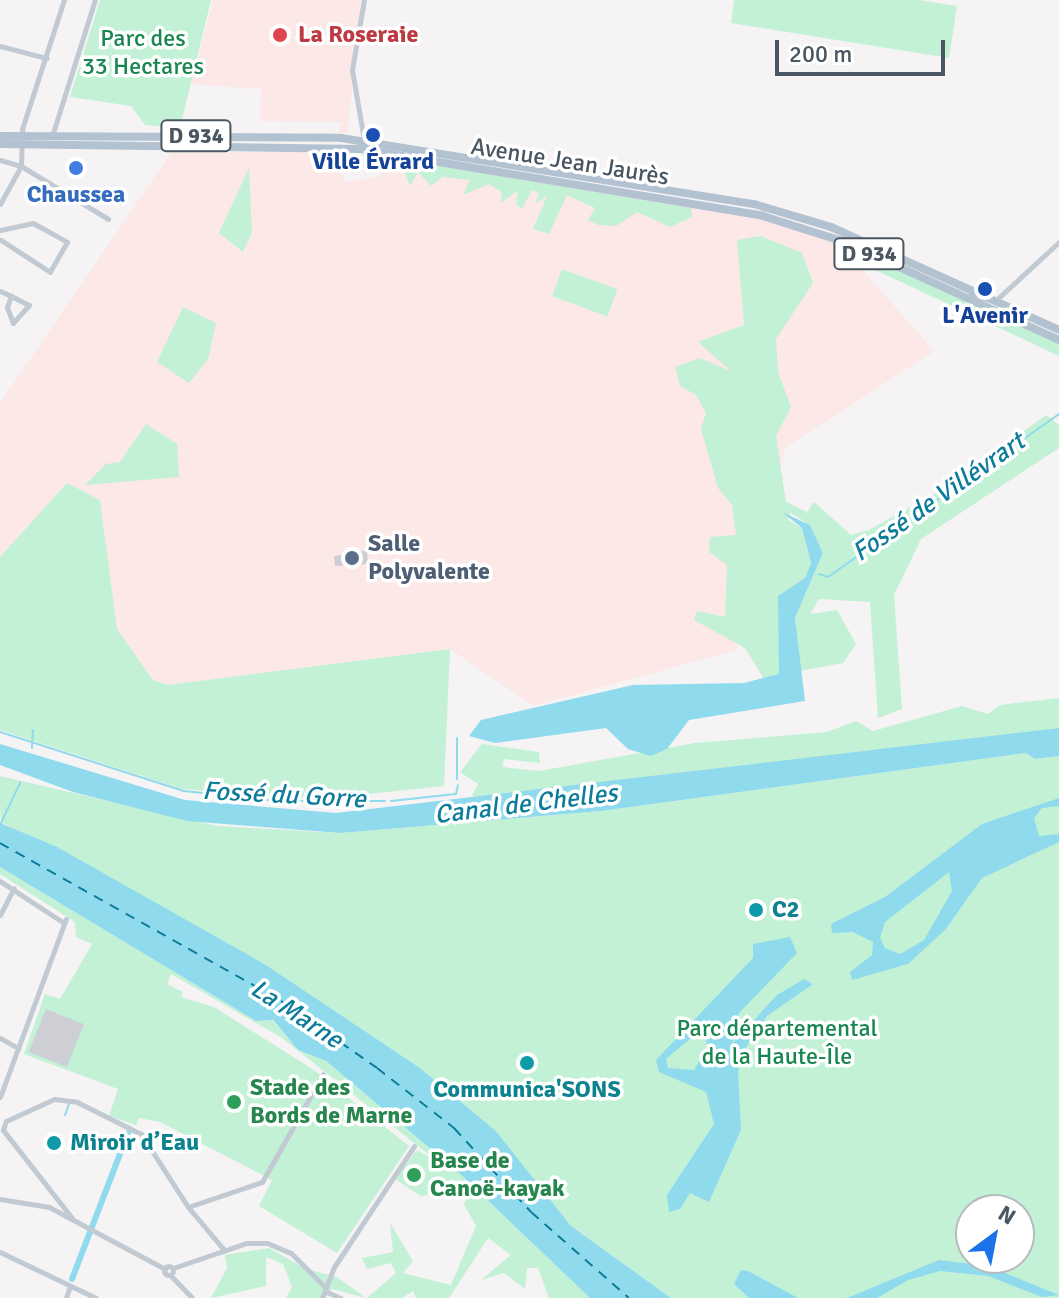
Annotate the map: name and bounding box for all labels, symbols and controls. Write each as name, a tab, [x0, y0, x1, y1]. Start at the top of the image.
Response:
place label: La Roseraie	[298, 21, 418, 49]
marker: La Roseraie	[269, 24, 291, 46]
scale bar	[779, 24, 949, 74]
park label: Parc des 33 Hectares	[82, 25, 204, 81]
text: 200 m	[789, 39, 852, 69]
road number: D 934	[160, 118, 232, 154]
marker: Ville Évrard	[364, 126, 382, 144]
street label: Avenue Jean Jaurès	[469, 132, 671, 192]
place label: Ville Évrard	[312, 148, 434, 176]
marker: Chaussea	[67, 159, 85, 177]
place label: Chaussea	[27, 181, 125, 209]
road number: D 934	[833, 236, 905, 272]
marker: L'Avenir	[976, 280, 994, 298]
place label: L'Avenir	[942, 302, 1028, 330]
water label: Fossé de Villévrart	[847, 427, 1031, 569]
place label: Salle Polyvalente	[368, 530, 490, 586]
marker: Salle Polyvalente	[343, 549, 361, 567]
water label: Fossé du Gorre	[202, 776, 366, 816]
water label: Canal de Chelles	[433, 778, 619, 832]
place label: C2	[772, 896, 800, 924]
marker: C2	[747, 901, 765, 919]
water label: La Marne	[244, 974, 348, 1056]
park label: Parc départemental de la Haute-Île	[676, 1015, 878, 1071]
marker: Communica'SONS	[518, 1054, 536, 1072]
place label: Stade des Bords de Marne	[250, 1074, 412, 1130]
place label: Communica'SONS	[433, 1076, 621, 1104]
marker: Stade des Bords de Marne	[225, 1093, 243, 1111]
place label: Miroir d’Eau	[70, 1129, 199, 1157]
marker: Miroir d’Eau	[45, 1134, 63, 1152]
place label: Base de Canoë-kayak	[430, 1147, 565, 1203]
marker: Base de Canoë-kayak	[405, 1166, 423, 1184]
north arrow	[955, 1194, 1035, 1274]
text: N	[993, 1199, 1021, 1230]

